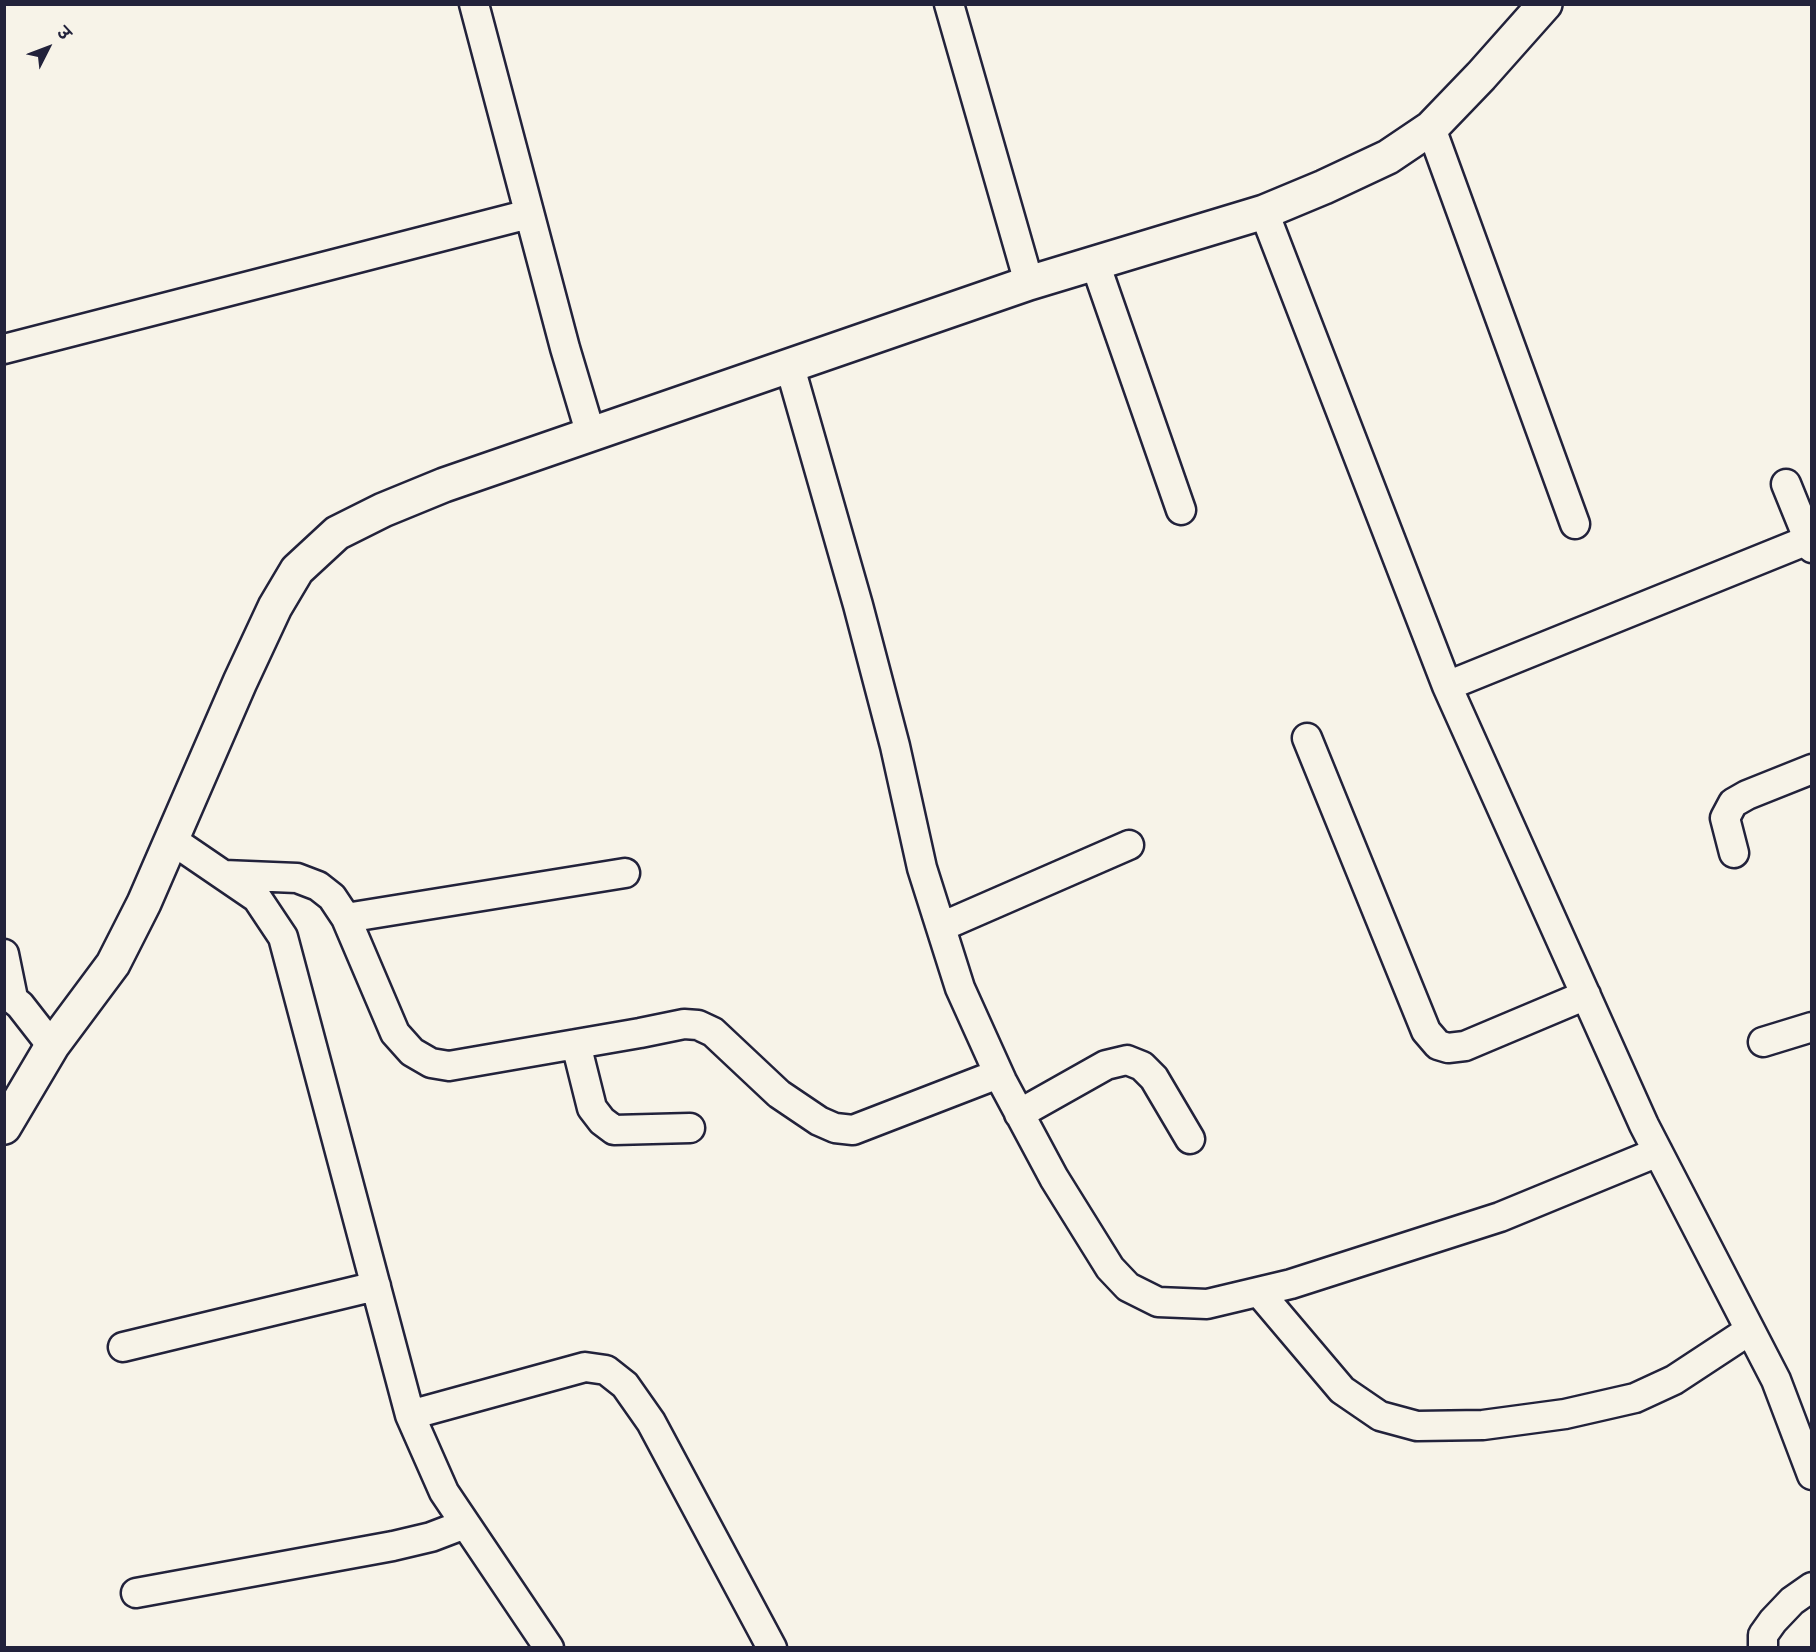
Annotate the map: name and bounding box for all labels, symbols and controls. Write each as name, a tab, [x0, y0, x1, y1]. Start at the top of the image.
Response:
north arrow	[18, 18, 78, 78]
text: उ	[51, 25, 72, 46]

